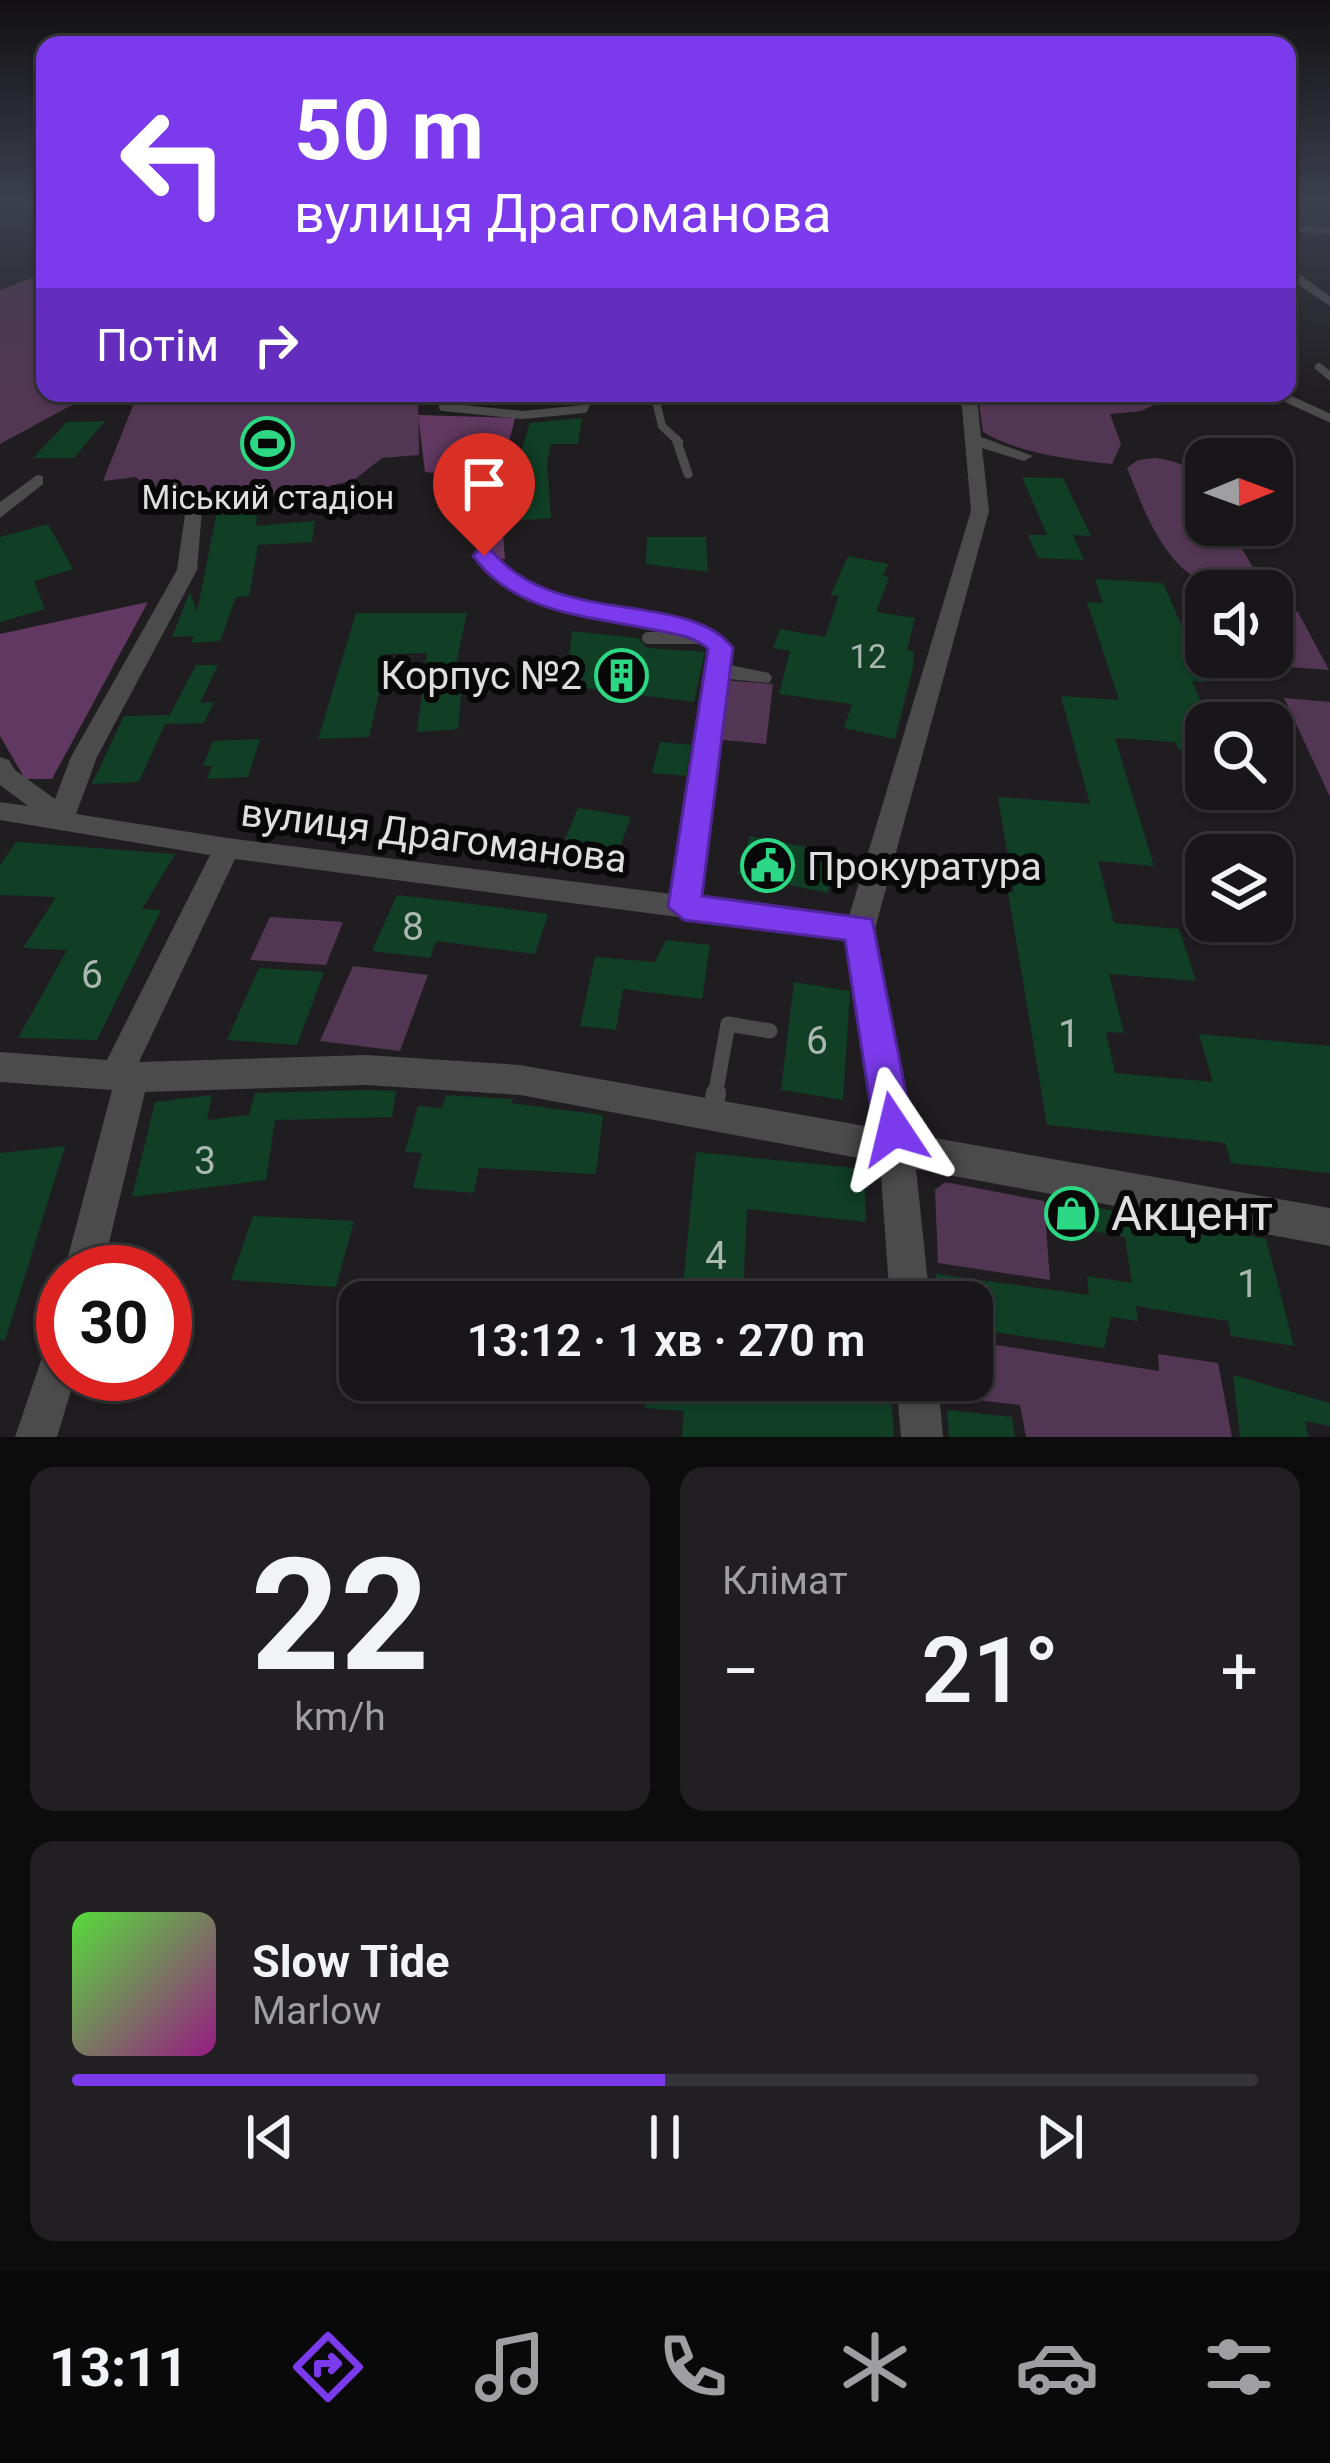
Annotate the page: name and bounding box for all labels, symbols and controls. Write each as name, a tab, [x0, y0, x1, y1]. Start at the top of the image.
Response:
text: 50 m	[294, 81, 484, 180]
icon: left	[96, 84, 252, 240]
text: вулиця Драгоманова	[294, 182, 832, 245]
icon: right	[243, 312, 309, 378]
text: Потім	[96, 319, 219, 372]
sports icon: Міський стадіон	[240, 415, 296, 471]
pin	[433, 433, 535, 556]
north arrow	[1185, 438, 1293, 546]
map controls	[1185, 438, 1293, 942]
icon: arrive	[451, 451, 517, 517]
place label: Міський стадіон	[142, 478, 394, 517]
button: sound	[1185, 570, 1293, 678]
house number: 12	[849, 637, 887, 676]
building icon: Корпус №2	[593, 647, 649, 703]
place label: Корпус №2	[380, 653, 582, 699]
button: search	[1185, 702, 1293, 810]
street label: вулиця Драгоманова	[238, 790, 629, 882]
button: layers	[1185, 834, 1293, 942]
public building icon: Прокуратура	[740, 838, 796, 894]
place label: Прокуратура	[807, 844, 1042, 890]
house number: 8	[402, 904, 424, 950]
house number: 6	[81, 952, 103, 998]
house number: 1	[1058, 1011, 1080, 1057]
house number: 6	[806, 1018, 828, 1064]
position arrow	[831, 1066, 957, 1192]
house number: 3	[194, 1138, 216, 1184]
shop icon: Акцент	[1044, 1185, 1100, 1241]
place label: Акцент	[1111, 1185, 1273, 1242]
house number: 4	[705, 1233, 727, 1279]
speed limit sign: 30	[36, 1245, 192, 1401]
house number: 1	[1237, 1261, 1259, 1307]
text: 13:12 · 1 хв · 270 m	[467, 1314, 865, 1367]
text: 22	[250, 1524, 430, 1707]
text: Клімат	[722, 1558, 848, 1604]
text: 21°	[921, 1619, 1059, 1724]
text: −	[722, 1633, 760, 1710]
text: +	[1221, 1633, 1258, 1710]
text: km/h	[294, 1694, 386, 1740]
text: Slow Tide	[252, 1935, 450, 1988]
text: Marlow	[252, 1988, 382, 2034]
icon: previous	[237, 2104, 303, 2170]
icon: pause	[632, 2104, 698, 2170]
icon: next	[1027, 2104, 1093, 2170]
icon: directions	[286, 2325, 370, 2409]
icon: music	[468, 2325, 552, 2409]
icon: phone	[651, 2325, 735, 2409]
icon: climate	[833, 2325, 917, 2409]
icon: car	[1015, 2325, 1099, 2409]
icon: filters	[1197, 2325, 1281, 2409]
text: 13:11	[49, 2336, 188, 2399]

